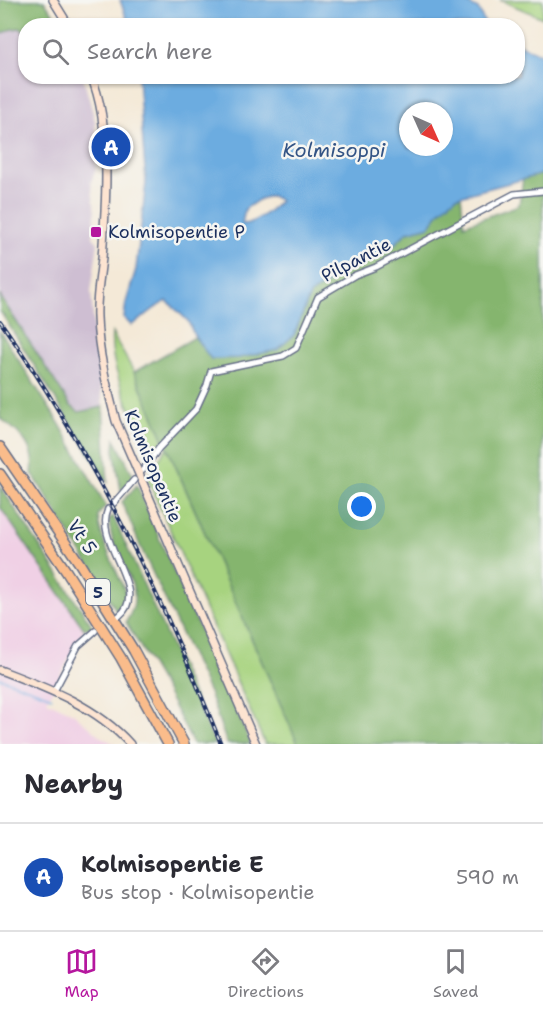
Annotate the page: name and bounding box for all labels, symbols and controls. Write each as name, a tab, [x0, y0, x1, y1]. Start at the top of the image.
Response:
search box	[18, 18, 525, 84]
icon: search	[39, 35, 72, 68]
text: Search here	[87, 37, 213, 66]
north arrow	[399, 102, 453, 156]
pin: A	[92, 124, 130, 170]
water label: Kolmisoppi	[282, 137, 386, 163]
place label: Kolmisopentie P	[108, 220, 245, 244]
marker: Kolmisopentie P	[89, 225, 103, 239]
street label: Pilpantie	[317, 232, 395, 288]
street label: Kolmisopentie	[118, 406, 188, 526]
your location	[347, 492, 376, 521]
street label: Vt 5	[62, 515, 102, 559]
road number: 5	[86, 579, 110, 605]
text: Nearby	[24, 766, 123, 801]
text: Kolmisopentie E	[81, 850, 264, 879]
text: A	[36, 864, 51, 890]
text: 590 m	[456, 864, 519, 890]
text: Bus stop · Kolmisopentie	[81, 879, 315, 905]
tab: Map	[65, 945, 99, 1002]
tab: Directions	[228, 945, 304, 1002]
tab: Saved	[433, 945, 479, 1002]

